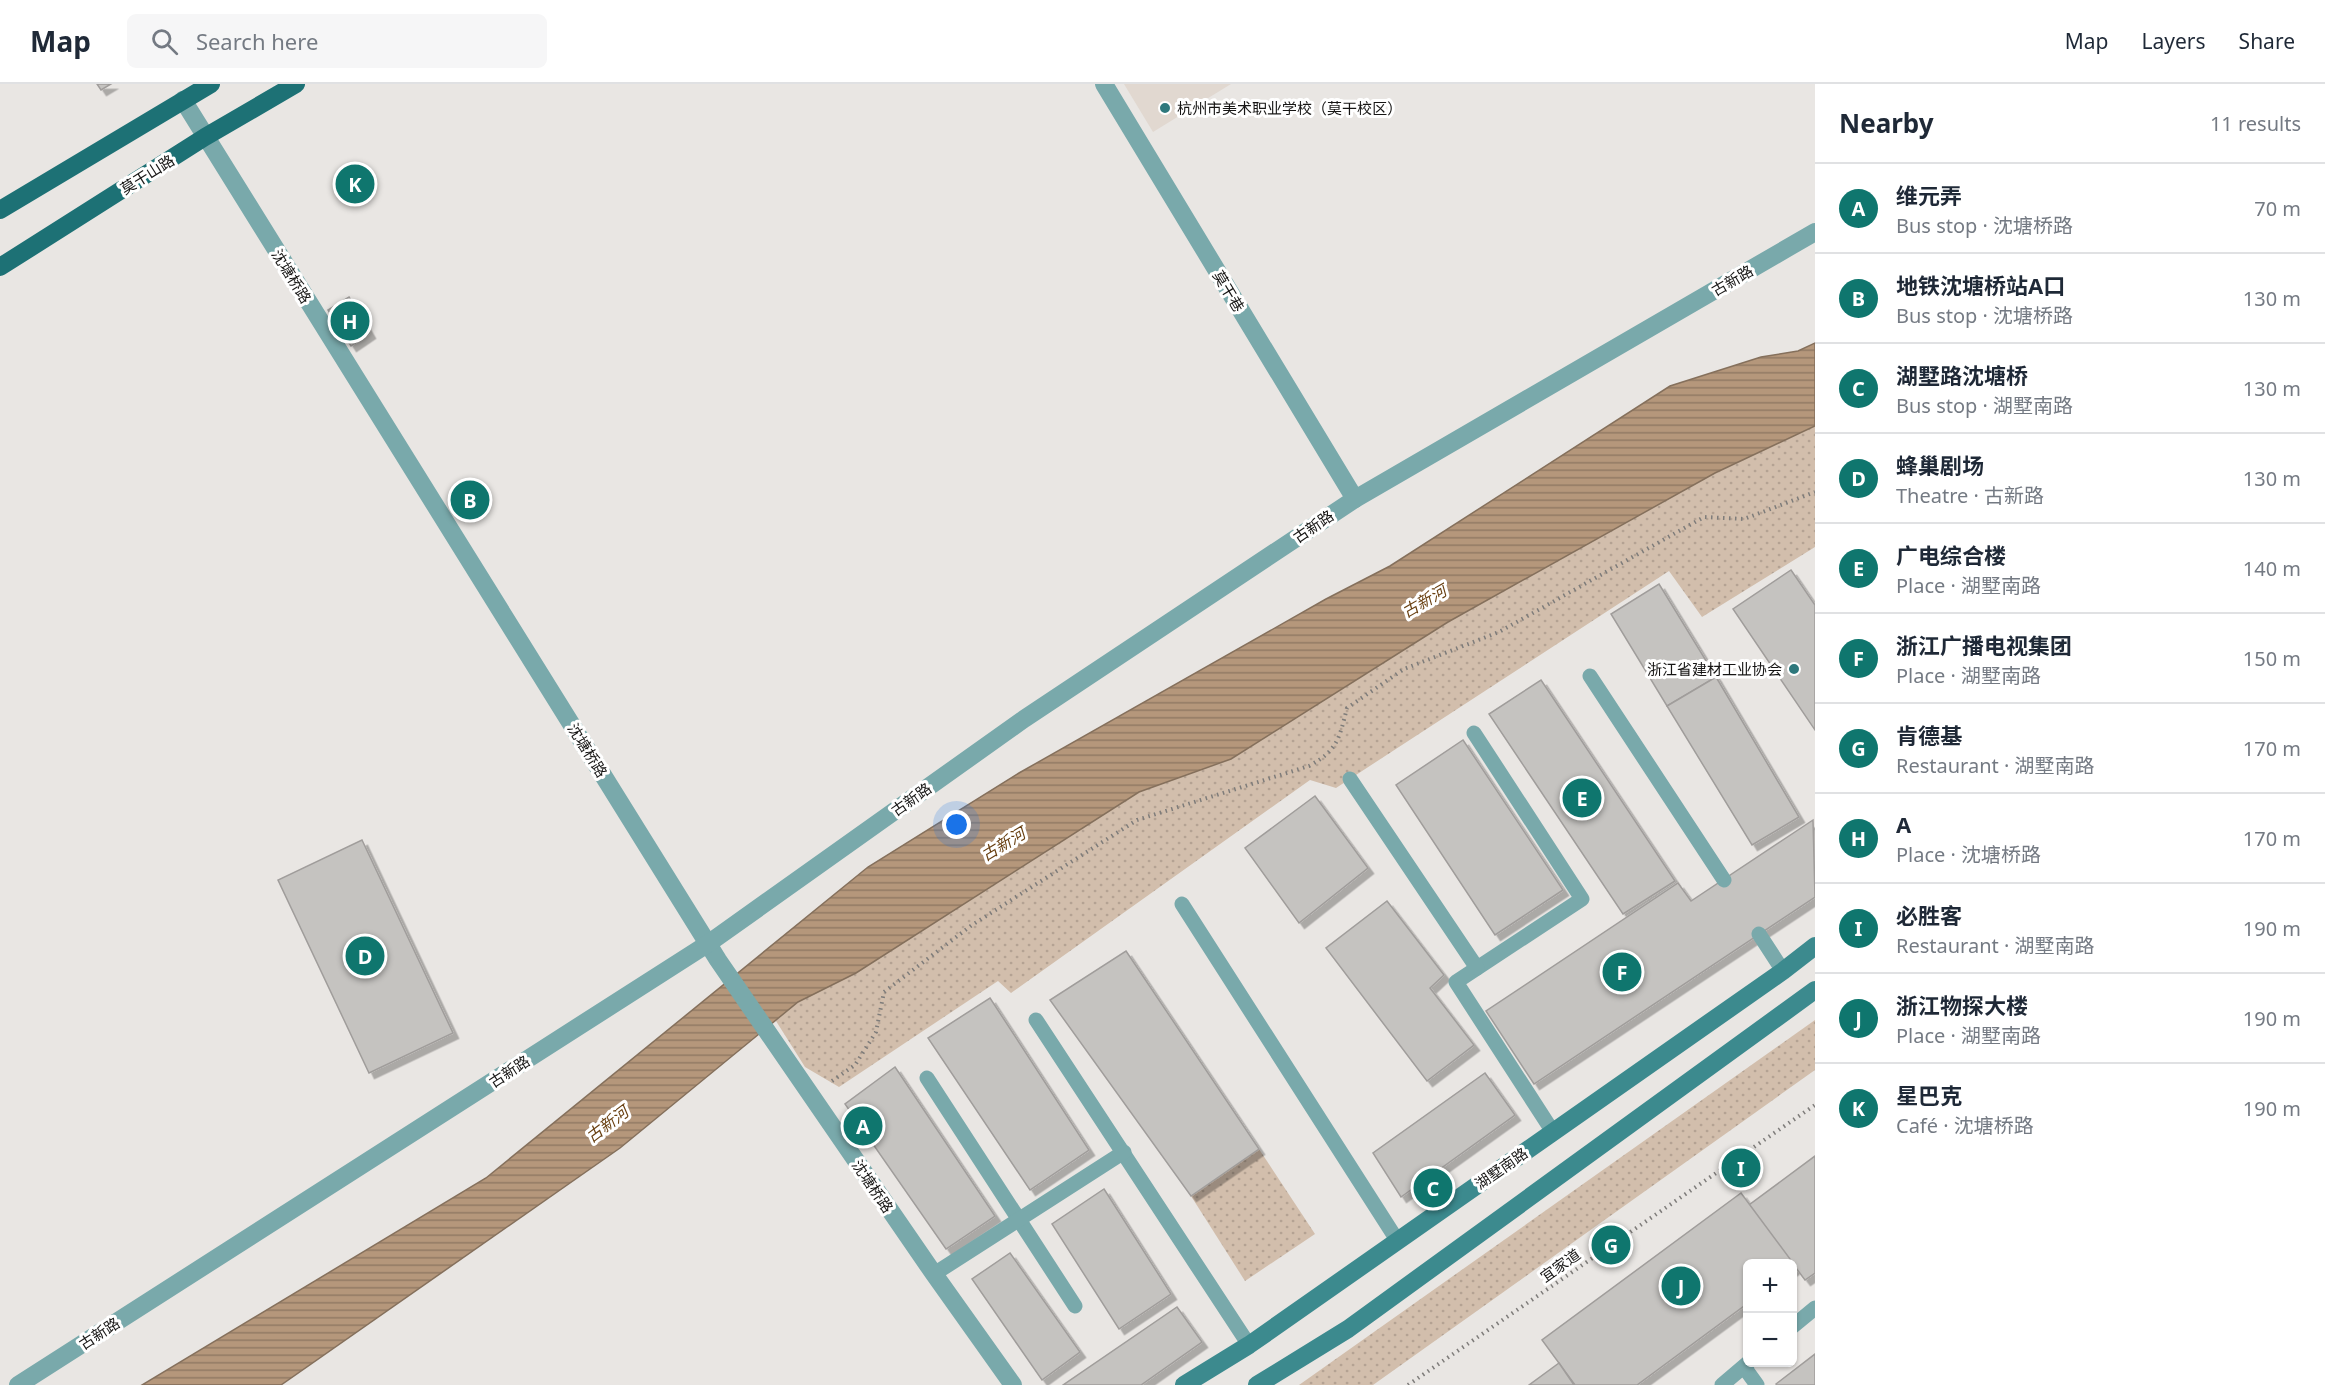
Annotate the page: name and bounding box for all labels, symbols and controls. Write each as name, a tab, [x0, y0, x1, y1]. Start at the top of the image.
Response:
search box	[127, 14, 547, 68]
text: Map	[30, 22, 91, 60]
icon: search	[148, 25, 181, 58]
text: Search here	[196, 26, 318, 56]
text: Map	[2065, 27, 2109, 55]
text: Layers	[2142, 27, 2206, 55]
text: Share	[2239, 27, 2295, 55]
place label: 杭州市美术职业学校（莫干校区）	[1177, 98, 1402, 118]
marker: 杭州市美术职业学校（莫干校区）	[1158, 101, 1172, 115]
text: Nearby	[1839, 105, 1934, 141]
text: 11 results	[2210, 110, 2301, 137]
street label: 莫干山路	[116, 150, 178, 198]
pin: K	[336, 162, 374, 206]
text: 维元弄	[1896, 180, 1962, 210]
text: A	[1852, 195, 1865, 222]
text: 70 m	[2254, 195, 2301, 222]
text: Bus stop · 沈塘桥路	[1896, 212, 2073, 239]
street label: 沈塘桥路	[268, 245, 316, 307]
street label: 古新路	[1708, 260, 1756, 300]
street label: 莫干巷	[1209, 267, 1249, 315]
text: 地铁沈塘桥站A口	[1896, 270, 2065, 300]
text: B	[1852, 285, 1865, 312]
text: 130 m	[2243, 285, 2301, 312]
pin: H	[330, 298, 370, 344]
text: Bus stop · 沈塘桥路	[1896, 302, 2073, 329]
text: 湖墅路沈塘桥	[1896, 360, 2028, 390]
text: C	[1852, 375, 1865, 402]
text: 130 m	[2243, 375, 2301, 402]
text: Bus stop · 湖墅南路	[1896, 392, 2073, 419]
text: 蜂巢剧场	[1896, 450, 1984, 480]
text: D	[1851, 465, 1866, 492]
text: 130 m	[2243, 465, 2301, 492]
pin: B	[450, 478, 490, 522]
text: Theatre · 古新路	[1896, 482, 2044, 509]
street label: 古新路	[1289, 505, 1337, 547]
text: 广电综合楼	[1896, 540, 2006, 570]
text: E	[1853, 555, 1864, 582]
text: 140 m	[2243, 555, 2301, 582]
text: Place · 湖墅南路	[1896, 572, 2041, 599]
water label: 古新河	[1398, 578, 1453, 623]
text: 浙江广播电视集团	[1896, 630, 2072, 660]
text: F	[1853, 645, 1864, 672]
text: 150 m	[2243, 645, 2301, 672]
place label: 浙江省建材工业协会	[1647, 659, 1782, 679]
marker: 浙江省建材工业协会	[1787, 662, 1801, 676]
text: Place · 湖墅南路	[1896, 662, 2041, 689]
street label: 沈塘桥路	[564, 719, 612, 781]
text: 肯德基	[1896, 720, 1962, 750]
text: G	[1851, 735, 1866, 762]
text: 170 m	[2243, 735, 2301, 762]
text: Restaurant · 湖墅南路	[1896, 752, 2095, 779]
pin: E	[1562, 776, 1602, 820]
street label: 古新路	[887, 778, 935, 820]
text: A	[1896, 809, 1911, 839]
your location	[942, 810, 971, 839]
water label: 古新河	[977, 821, 1032, 866]
text: H	[1851, 825, 1866, 852]
text: 170 m	[2243, 825, 2301, 852]
text: Place · 沈塘桥路	[1896, 841, 2041, 868]
text: 必胜客	[1896, 900, 1962, 930]
text: I	[1855, 915, 1862, 942]
text: 190 m	[2243, 915, 2301, 942]
text: Restaurant · 湖墅南路	[1896, 932, 2095, 959]
pin: D	[346, 934, 385, 978]
pin: F	[1602, 950, 1642, 994]
text: 浙江物探大楼	[1896, 990, 2028, 1020]
text: J	[1855, 1005, 1862, 1032]
text: 190 m	[2243, 1005, 2301, 1032]
text: Place · 湖墅南路	[1896, 1022, 2041, 1049]
street label: 古新路	[485, 1050, 533, 1092]
text: 星巴克	[1896, 1080, 1962, 1110]
text: K	[1852, 1095, 1865, 1122]
text: 190 m	[2243, 1095, 2301, 1122]
water label: 古新河	[581, 1099, 635, 1147]
pin: A	[844, 1104, 882, 1148]
text: Café · 沈塘桥路	[1896, 1112, 2034, 1139]
street label: 湖墅南路	[1471, 1143, 1531, 1193]
pin: I	[1722, 1146, 1760, 1190]
street label: 沈塘桥路	[848, 1156, 898, 1216]
pin: C	[1414, 1166, 1452, 1210]
pin: G	[1592, 1222, 1630, 1268]
street label: 宜家道	[1536, 1244, 1584, 1286]
map controls	[1743, 1259, 1797, 1367]
button: +	[1743, 1259, 1797, 1313]
pin: J	[1662, 1264, 1700, 1308]
street label: 古新路	[75, 1312, 123, 1354]
button: −	[1743, 1313, 1797, 1367]

